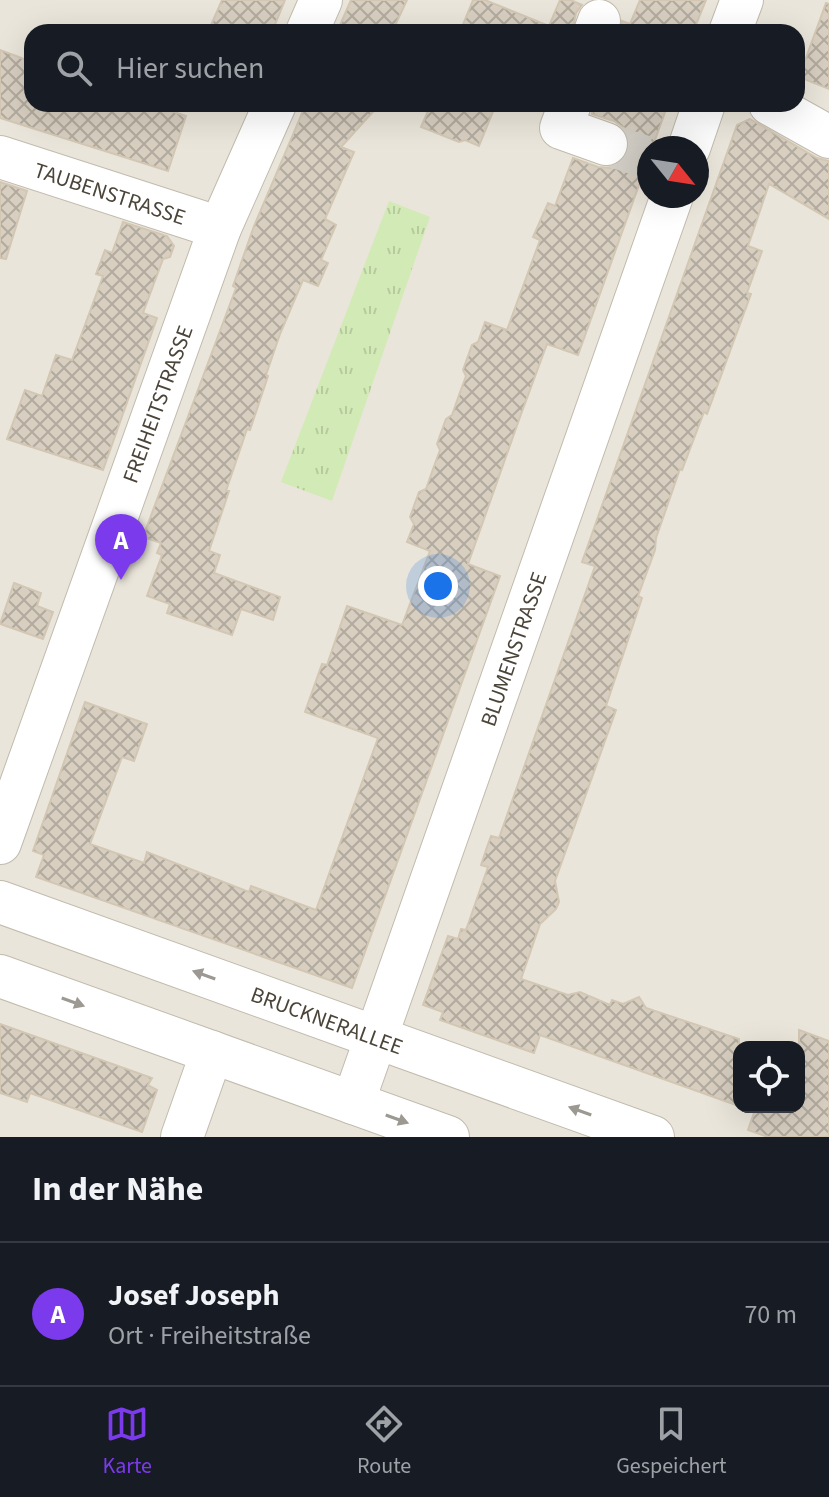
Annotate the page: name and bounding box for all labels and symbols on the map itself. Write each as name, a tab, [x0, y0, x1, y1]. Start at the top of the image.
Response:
north arrow	[637, 136, 709, 208]
street label: TAUBENSTRASSE	[30, 154, 190, 234]
street label: FREIHEITSTRASSE	[115, 321, 201, 488]
pin: A	[95, 514, 147, 580]
your location	[418, 566, 458, 606]
street label: BLUMENSTRASSE	[473, 568, 555, 731]
one-way arrow	[191, 969, 215, 981]
street label: BRUCKNERALLEE	[246, 979, 407, 1063]
one-way arrow	[62, 997, 86, 1009]
one-way arrow	[568, 1104, 592, 1116]
one-way arrow	[385, 1113, 409, 1125]

